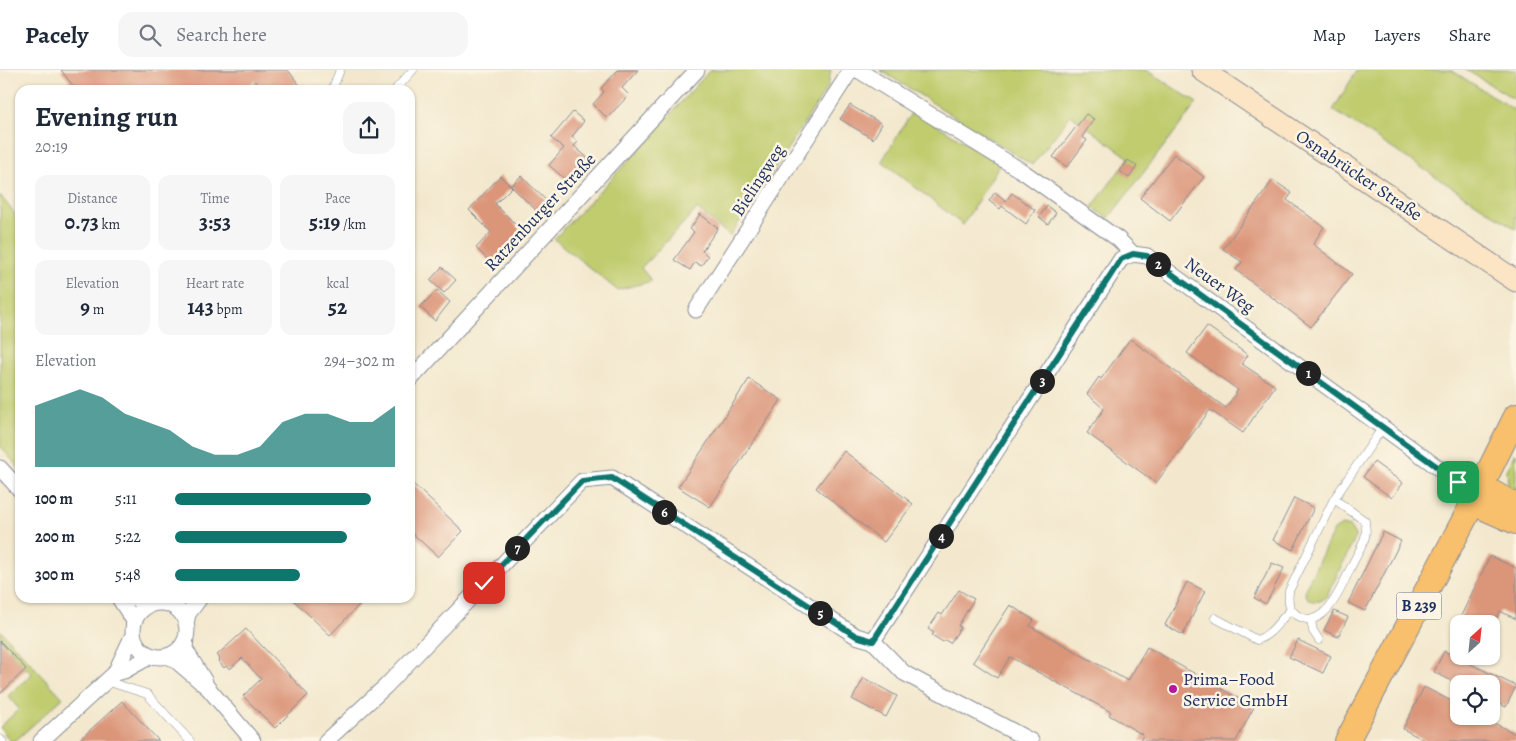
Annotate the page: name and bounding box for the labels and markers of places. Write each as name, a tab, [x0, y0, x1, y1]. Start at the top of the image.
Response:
pin: 2	[1146, 252, 1170, 276]
pin: 1	[1296, 360, 1320, 386]
pin: 3	[1030, 368, 1054, 394]
pin	[1437, 461, 1479, 503]
pin: 6	[652, 500, 676, 524]
pin: 4	[928, 524, 954, 548]
pin: 7	[504, 536, 530, 560]
pin	[463, 562, 505, 604]
pin: 5	[808, 600, 832, 626]
place label: Prima–Food Service GmbH	[1183, 667, 1288, 712]
marker: Prima–Food Service GmbH	[1167, 683, 1179, 695]

